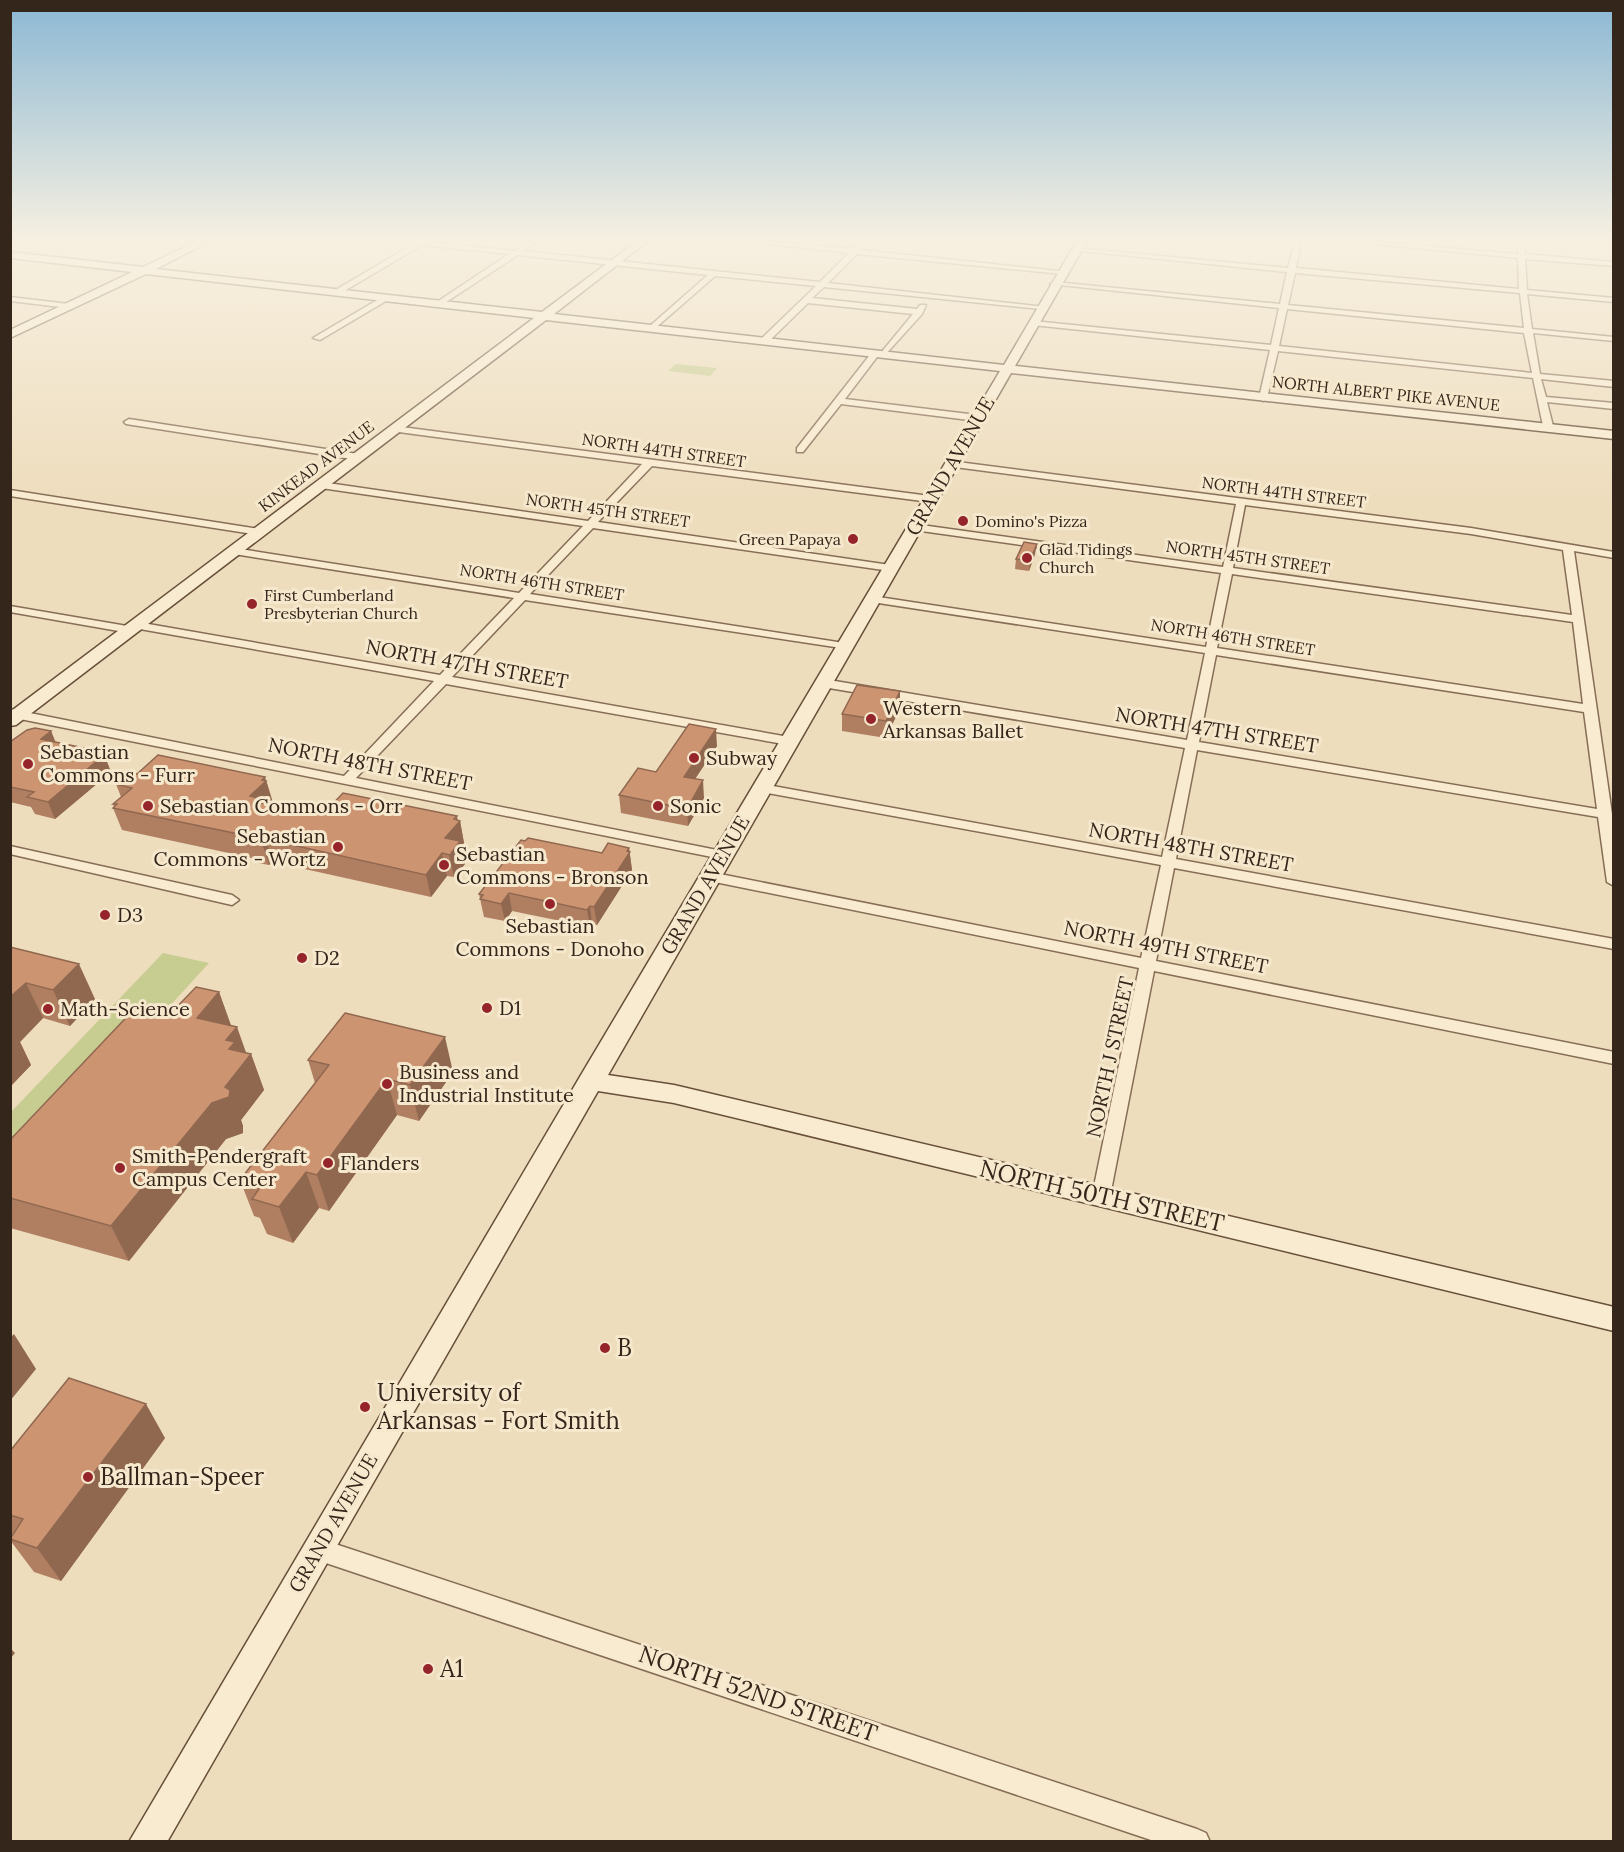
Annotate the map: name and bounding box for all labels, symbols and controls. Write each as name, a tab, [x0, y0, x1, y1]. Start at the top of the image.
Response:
street label: NORTH ALBERT PIKE AVENUE	[1271, 371, 1501, 415]
street label: GRAND AVENUE	[900, 392, 1000, 540]
street label: KINKEAD AVENUE	[254, 416, 378, 516]
street label: NORTH 44TH STREET	[581, 429, 747, 471]
street label: NORTH 44TH STREET	[1201, 472, 1367, 512]
street label: NORTH 45TH STREET	[525, 489, 691, 531]
place label: Domino's Pizza	[975, 511, 1088, 531]
marker: Domino's Pizza	[956, 514, 970, 528]
place label: Green Papaya	[739, 529, 841, 549]
marker: Green Papaya	[846, 532, 860, 546]
street label: NORTH 45TH STREET	[1165, 536, 1331, 578]
place label: Glad Tidings Church	[1039, 539, 1132, 577]
marker: Glad Tidings Church	[1020, 551, 1034, 565]
street label: NORTH 46TH STREET	[458, 559, 626, 605]
place label: First Cumberland Presbyterian Church	[264, 585, 418, 623]
marker: First Cumberland Presbyterian Church	[245, 597, 259, 611]
street label: NORTH 46TH STREET	[1149, 614, 1317, 660]
street label: NORTH 47TH STREET	[364, 633, 570, 694]
place label: Western Arkansas Ballet	[882, 695, 1024, 743]
street label: NORTH 47TH STREET	[1114, 701, 1321, 758]
marker: Western Arkansas Ballet	[864, 712, 878, 726]
street label: NORTH 48TH STREET	[266, 731, 474, 796]
place label: Sebastian Commons - Furr	[40, 739, 195, 787]
place label: Subway	[706, 745, 778, 770]
marker: Subway	[687, 751, 701, 765]
marker: Sebastian Commons - Furr	[21, 757, 35, 771]
place label: Sebastian Commons - Orr	[160, 793, 403, 818]
place label: Sonic	[670, 793, 721, 818]
marker: Sebastian Commons - Orr	[141, 799, 155, 813]
marker: Sonic	[651, 799, 665, 813]
street label: GRAND AVENUE	[655, 811, 755, 959]
street label: NORTH 48TH STREET	[1087, 816, 1295, 877]
place label: Sebastian Commons - Wortz	[154, 823, 326, 871]
marker: Sebastian Commons - Wortz	[331, 840, 345, 854]
place label: Sebastian Commons - Bronson	[456, 841, 649, 889]
marker: Sebastian Commons - Bronson	[437, 858, 451, 872]
marker: Sebastian Commons - Donoho	[543, 897, 557, 911]
place label: D3	[117, 902, 143, 927]
marker: D3	[98, 908, 112, 922]
place label: Sebastian Commons - Donoho	[456, 913, 644, 961]
street label: NORTH 49TH STREET	[1062, 914, 1271, 979]
place label: D2	[314, 945, 340, 970]
marker: D2	[295, 951, 309, 965]
street label: NORTH J STREET	[1080, 974, 1139, 1140]
place label: D1	[499, 995, 521, 1020]
place label: Math-Science	[60, 996, 190, 1021]
marker: D1	[480, 1001, 494, 1015]
marker: Math-Science	[41, 1002, 55, 1016]
place label: Business and Industrial Institute	[399, 1059, 574, 1107]
marker: Business and Industrial Institute	[380, 1077, 394, 1091]
place label: Smith-Pendergraft Campus Center	[132, 1143, 307, 1191]
place label: Flanders	[340, 1150, 420, 1175]
street label: NORTH 50TH STREET	[977, 1152, 1227, 1239]
marker: Flanders	[321, 1156, 335, 1170]
marker: Smith-Pendergraft Campus Center	[113, 1161, 127, 1175]
place label: B	[617, 1332, 632, 1363]
marker: B	[598, 1341, 612, 1355]
place label: University of Arkansas - Fort Smith	[376, 1377, 620, 1436]
marker: University of Arkansas - Fort Smith	[358, 1400, 372, 1414]
street label: GRAND AVENUE	[283, 1449, 383, 1597]
place label: Ballman-Speer	[100, 1461, 265, 1492]
marker: Ballman-Speer	[81, 1470, 95, 1484]
street label: NORTH 52ND STREET	[635, 1638, 881, 1749]
place label: A1	[439, 1653, 464, 1684]
marker: A1	[421, 1662, 435, 1676]

